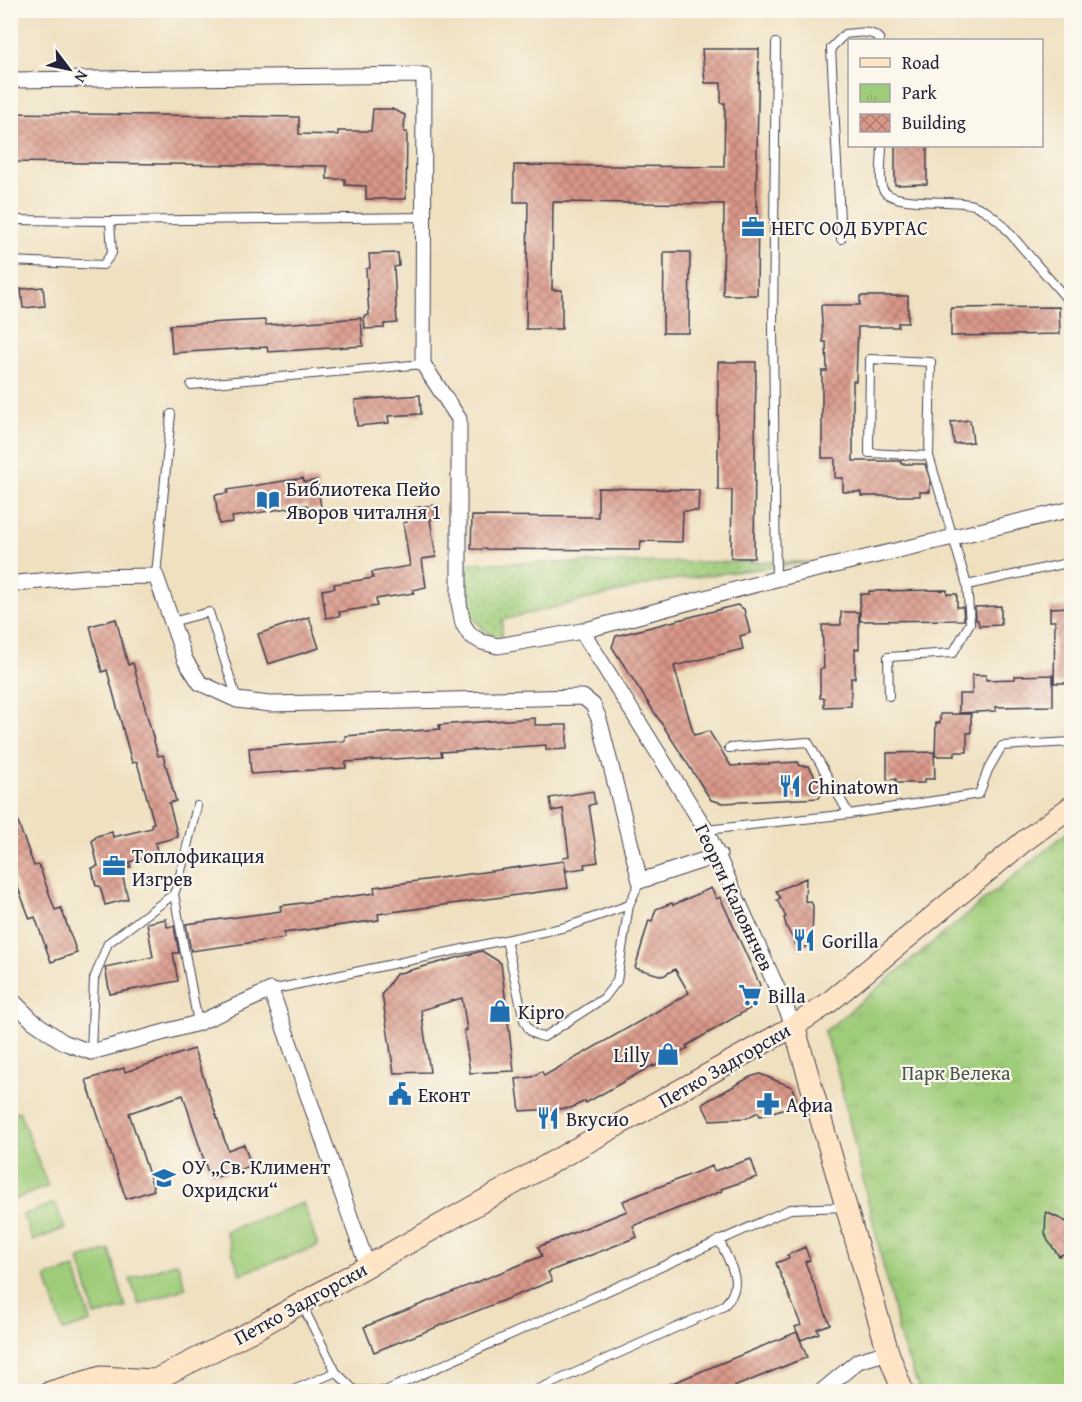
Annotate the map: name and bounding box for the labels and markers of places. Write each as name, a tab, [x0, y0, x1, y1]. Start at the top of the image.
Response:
place label: НЕГС ООД БУРГАС	[771, 213, 928, 242]
office icon: НЕГС ООД БУРГАС	[740, 214, 766, 240]
place label: Библиотека Пейо Яворов читалня 1	[285, 474, 441, 526]
library icon: Библиотека Пейо Яворов читалня 1	[255, 487, 281, 513]
place label: Chinatown	[808, 772, 899, 801]
restaurant icon: Chinatown	[777, 773, 803, 799]
place label: Топлофикация Изгрев	[132, 841, 265, 893]
office icon: Топлофикация Изгрев	[101, 853, 127, 879]
place label: Gorilla	[822, 926, 879, 955]
restaurant icon: Gorilla	[791, 927, 817, 953]
place label: Billa	[768, 981, 806, 1010]
supermarket icon: Billa	[737, 982, 763, 1008]
place label: Kipro	[518, 997, 564, 1026]
shop icon: Kipro	[487, 998, 513, 1024]
place label: Lilly	[613, 1040, 650, 1069]
shop icon: Lilly	[655, 1041, 681, 1067]
place label: Еконт	[418, 1080, 470, 1109]
public building icon: Еконт	[387, 1081, 413, 1107]
place label: Афиа	[786, 1090, 833, 1119]
pharmacy icon: Афиа	[755, 1091, 781, 1117]
place label: Вкусио	[566, 1104, 629, 1133]
restaurant icon: Вкусио	[535, 1105, 561, 1131]
place label: ОУ „Св. Климент Охридски“	[182, 1152, 330, 1204]
school or university icon: ОУ „Св. Климент Охридски“	[151, 1165, 177, 1191]

